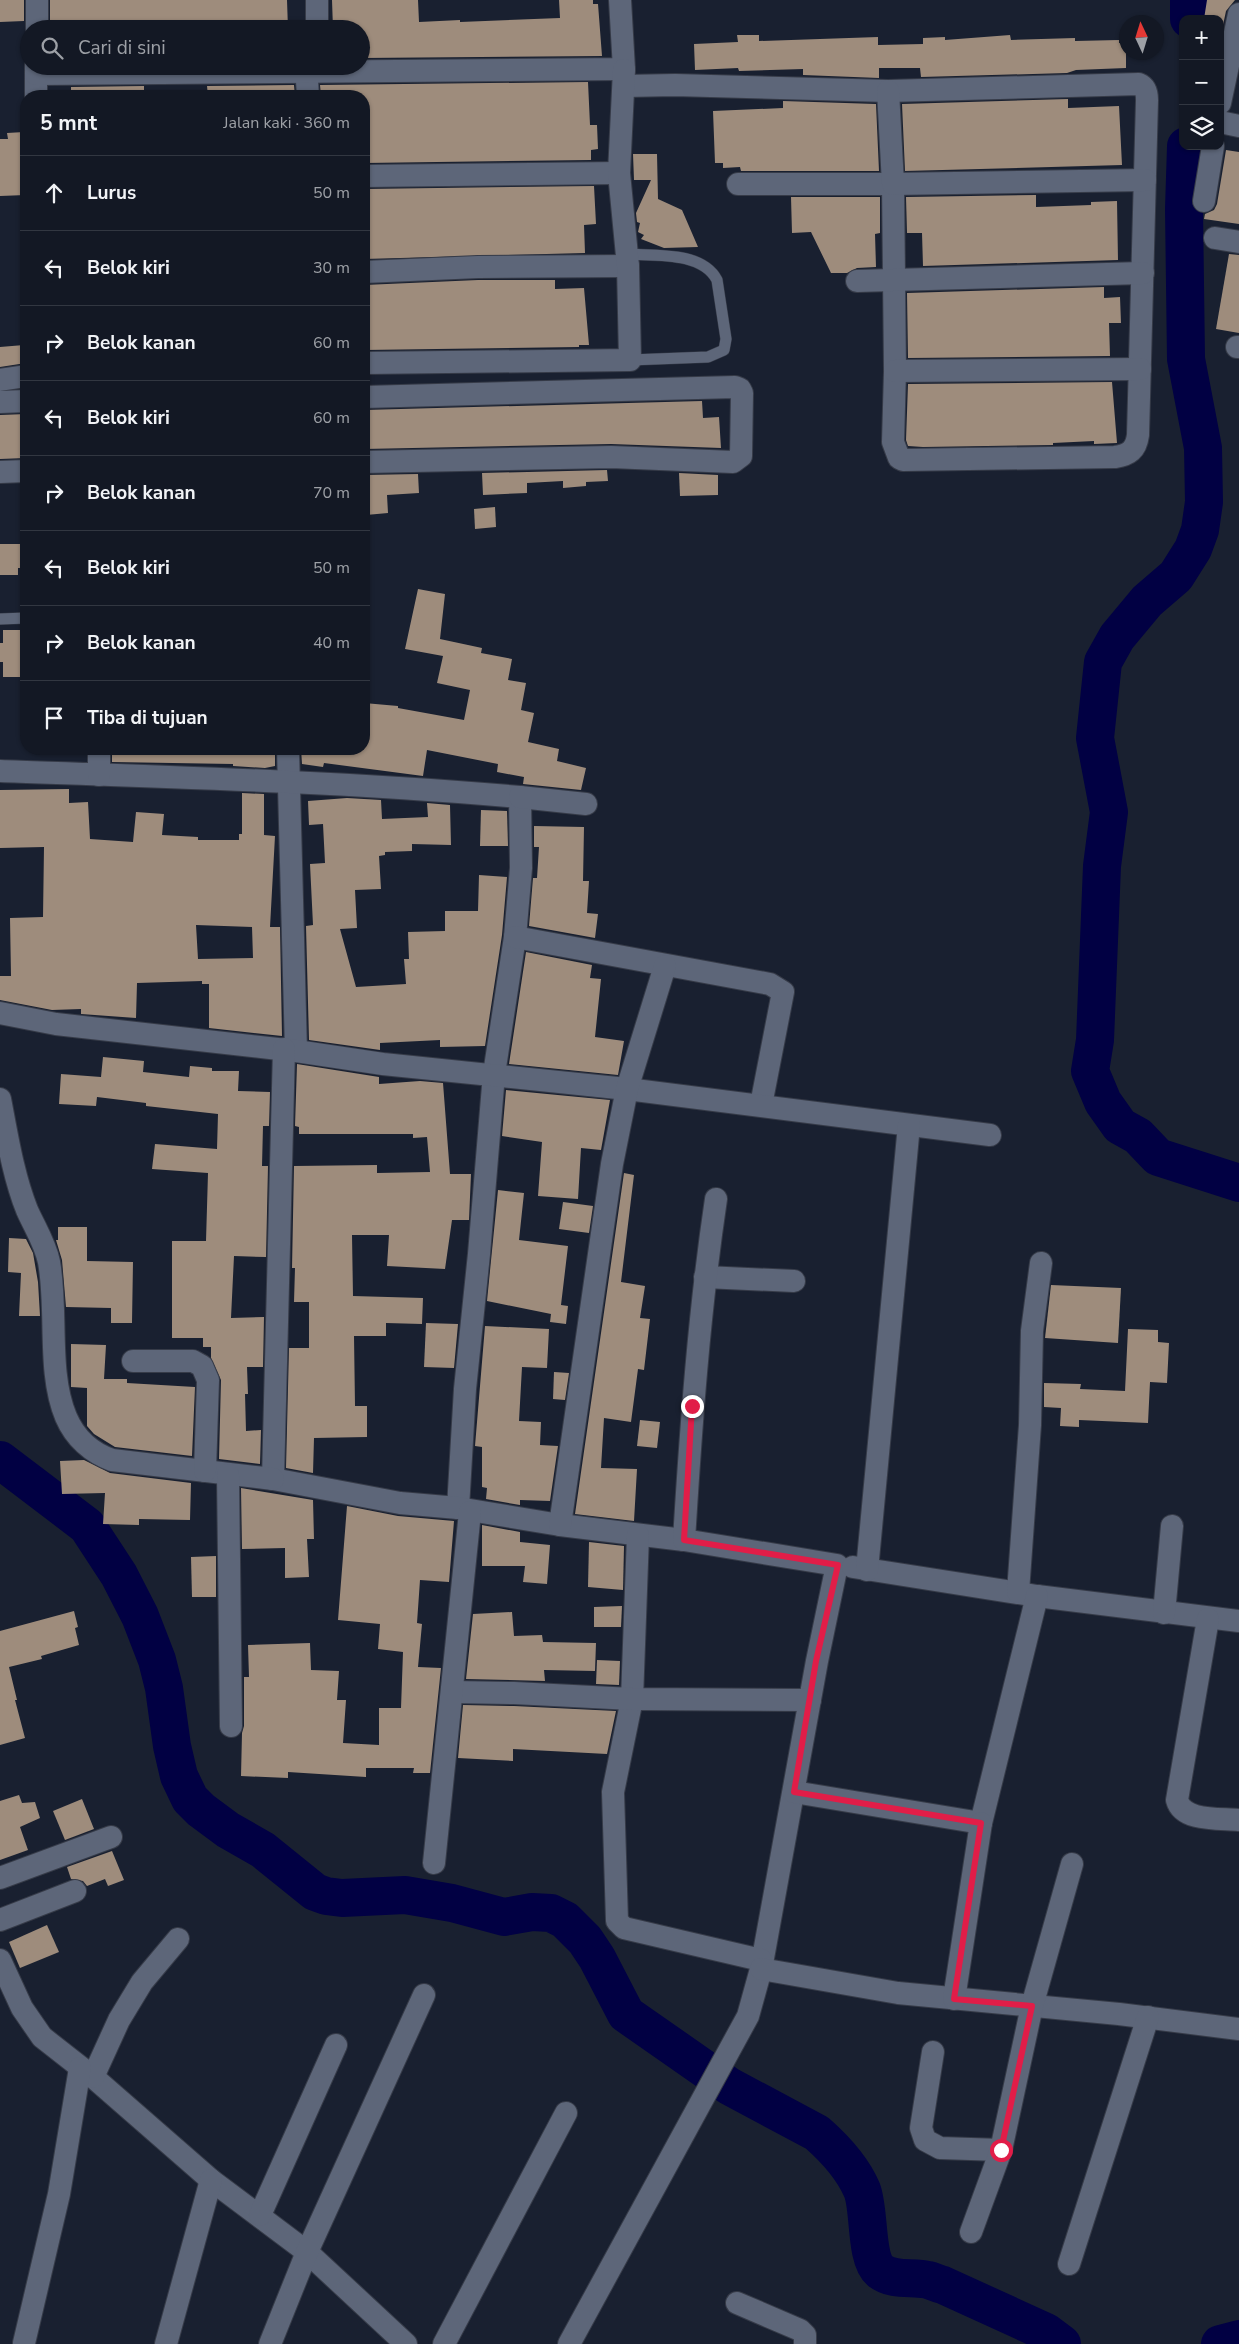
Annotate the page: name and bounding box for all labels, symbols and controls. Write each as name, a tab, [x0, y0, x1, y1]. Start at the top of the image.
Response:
north arrow	[1119, 15, 1164, 60]
map controls	[1179, 15, 1224, 150]
button: +	[1179, 15, 1224, 60]
search box	[20, 20, 370, 75]
icon: search	[38, 34, 66, 62]
text: Cari di sini	[78, 35, 166, 61]
button: −	[1179, 60, 1224, 105]
button: layers	[1179, 105, 1224, 150]
text: 5 mnt	[40, 109, 97, 137]
text: Jalan kaki · 360 m	[223, 112, 350, 134]
icon: ahead	[40, 179, 68, 207]
text: Lurus	[87, 180, 136, 206]
text: 50 m	[313, 182, 350, 204]
icon: left	[40, 254, 68, 282]
text: Belok kiri	[87, 255, 170, 281]
text: 30 m	[313, 257, 350, 279]
icon: right	[40, 329, 68, 357]
text: Belok kanan	[87, 330, 196, 356]
text: 60 m	[313, 332, 350, 354]
icon: left	[40, 404, 68, 432]
text: Belok kiri	[87, 405, 170, 431]
text: 60 m	[313, 407, 350, 429]
icon: right	[40, 479, 68, 507]
text: Belok kanan	[87, 480, 196, 506]
text: 70 m	[313, 482, 350, 504]
icon: left	[40, 554, 68, 582]
text: Belok kiri	[87, 555, 170, 581]
text: 50 m	[313, 557, 350, 579]
icon: right	[40, 629, 68, 657]
text: Belok kanan	[87, 630, 196, 656]
text: 40 m	[313, 632, 350, 654]
icon: arrive	[40, 704, 68, 732]
text: Tiba di tujuan	[87, 705, 208, 731]
route end	[681, 1395, 704, 1418]
route start	[990, 2139, 1013, 2162]

